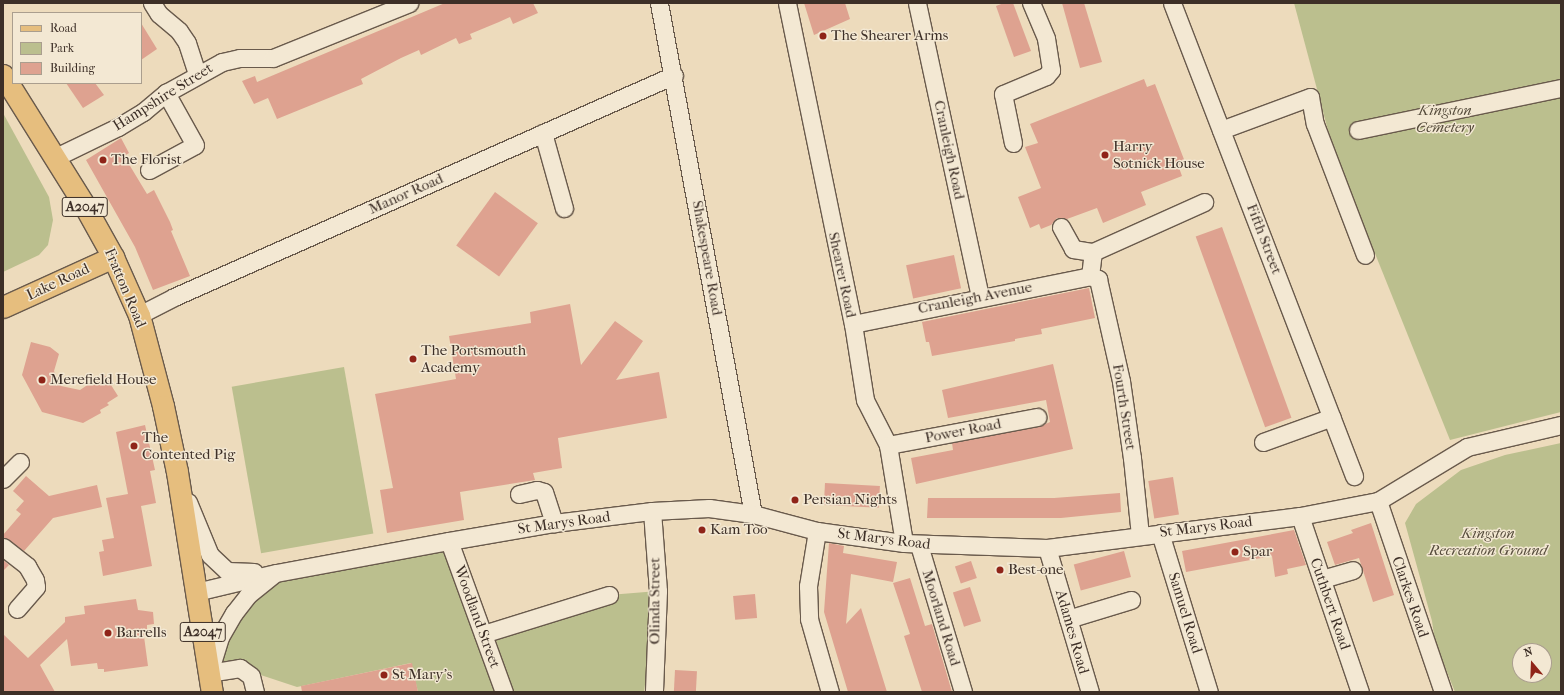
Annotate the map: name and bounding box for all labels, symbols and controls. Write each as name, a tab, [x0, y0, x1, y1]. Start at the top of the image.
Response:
legend	[12, 12, 142, 84]
text: Road	[50, 21, 77, 35]
place label: The Shearer Arms	[831, 27, 948, 45]
marker: The Shearer Arms	[818, 31, 828, 41]
text: Park	[50, 41, 74, 55]
street label: Hampshire Street	[110, 59, 216, 135]
text: Building	[50, 61, 95, 75]
street label: Cranleigh Road	[930, 99, 968, 201]
park label: Kingston Cemetery	[1416, 101, 1474, 136]
place label: Harry Sotnick House	[1113, 137, 1205, 172]
marker: Harry Sotnick House	[1100, 150, 1110, 160]
place label: The Florist	[111, 151, 182, 169]
marker: The Florist	[98, 155, 108, 165]
street label: Manor Road	[366, 170, 446, 218]
road number: A2047	[61, 195, 109, 219]
street label: Shakespeare Road	[688, 199, 726, 317]
street label: Fifth Street	[1242, 201, 1286, 277]
street label: Shearer Road	[824, 231, 860, 319]
street label: Fratton Road	[100, 245, 150, 331]
street label: Lake Road	[24, 260, 92, 304]
street label: Cranleigh Avenue	[916, 278, 1034, 318]
place label: The Portsmouth Academy	[421, 341, 526, 376]
marker: The Portsmouth Academy	[408, 354, 418, 364]
street label: Fourth Street	[1108, 363, 1140, 451]
place label: Merefield House	[50, 371, 156, 389]
marker: Merefield House	[37, 375, 47, 385]
street label: Power Road	[923, 415, 1003, 447]
place label: The Contented Pig	[142, 428, 235, 463]
marker: The Contented Pig	[129, 441, 139, 451]
place label: Persian Nights	[803, 491, 897, 509]
marker: Persian Nights	[790, 495, 800, 505]
street label: St Marys Road	[516, 508, 612, 538]
street label: St Marys Road	[1159, 512, 1253, 542]
place label: Kam Too	[710, 521, 768, 539]
street label: St Marys Road	[837, 524, 931, 554]
park label: Kingston Recreation Ground	[1429, 524, 1547, 559]
marker: Kam Too	[697, 525, 707, 535]
place label: Spar	[1243, 543, 1272, 561]
marker: Spar	[1230, 547, 1240, 557]
street label: Clarkes Road	[1388, 554, 1432, 640]
street label: Cuthbert Road	[1306, 556, 1354, 652]
street label: Olinda Street	[646, 557, 664, 645]
place label: Best-one	[1008, 561, 1064, 579]
street label: Woodland Street	[450, 563, 504, 671]
marker: Best-one	[995, 565, 1005, 575]
street label: Moorland Road	[918, 568, 964, 668]
street label: Samuel Road	[1164, 570, 1206, 656]
street label: Adames Road	[1051, 588, 1093, 676]
road number: A2047	[179, 620, 227, 644]
place label: Barrells	[116, 624, 167, 642]
marker: Barrells	[103, 628, 113, 638]
north arrow	[1512, 643, 1552, 683]
text: N	[1522, 645, 1534, 660]
place label: St Mary's	[392, 666, 452, 684]
marker: St Mary's	[379, 670, 389, 680]

